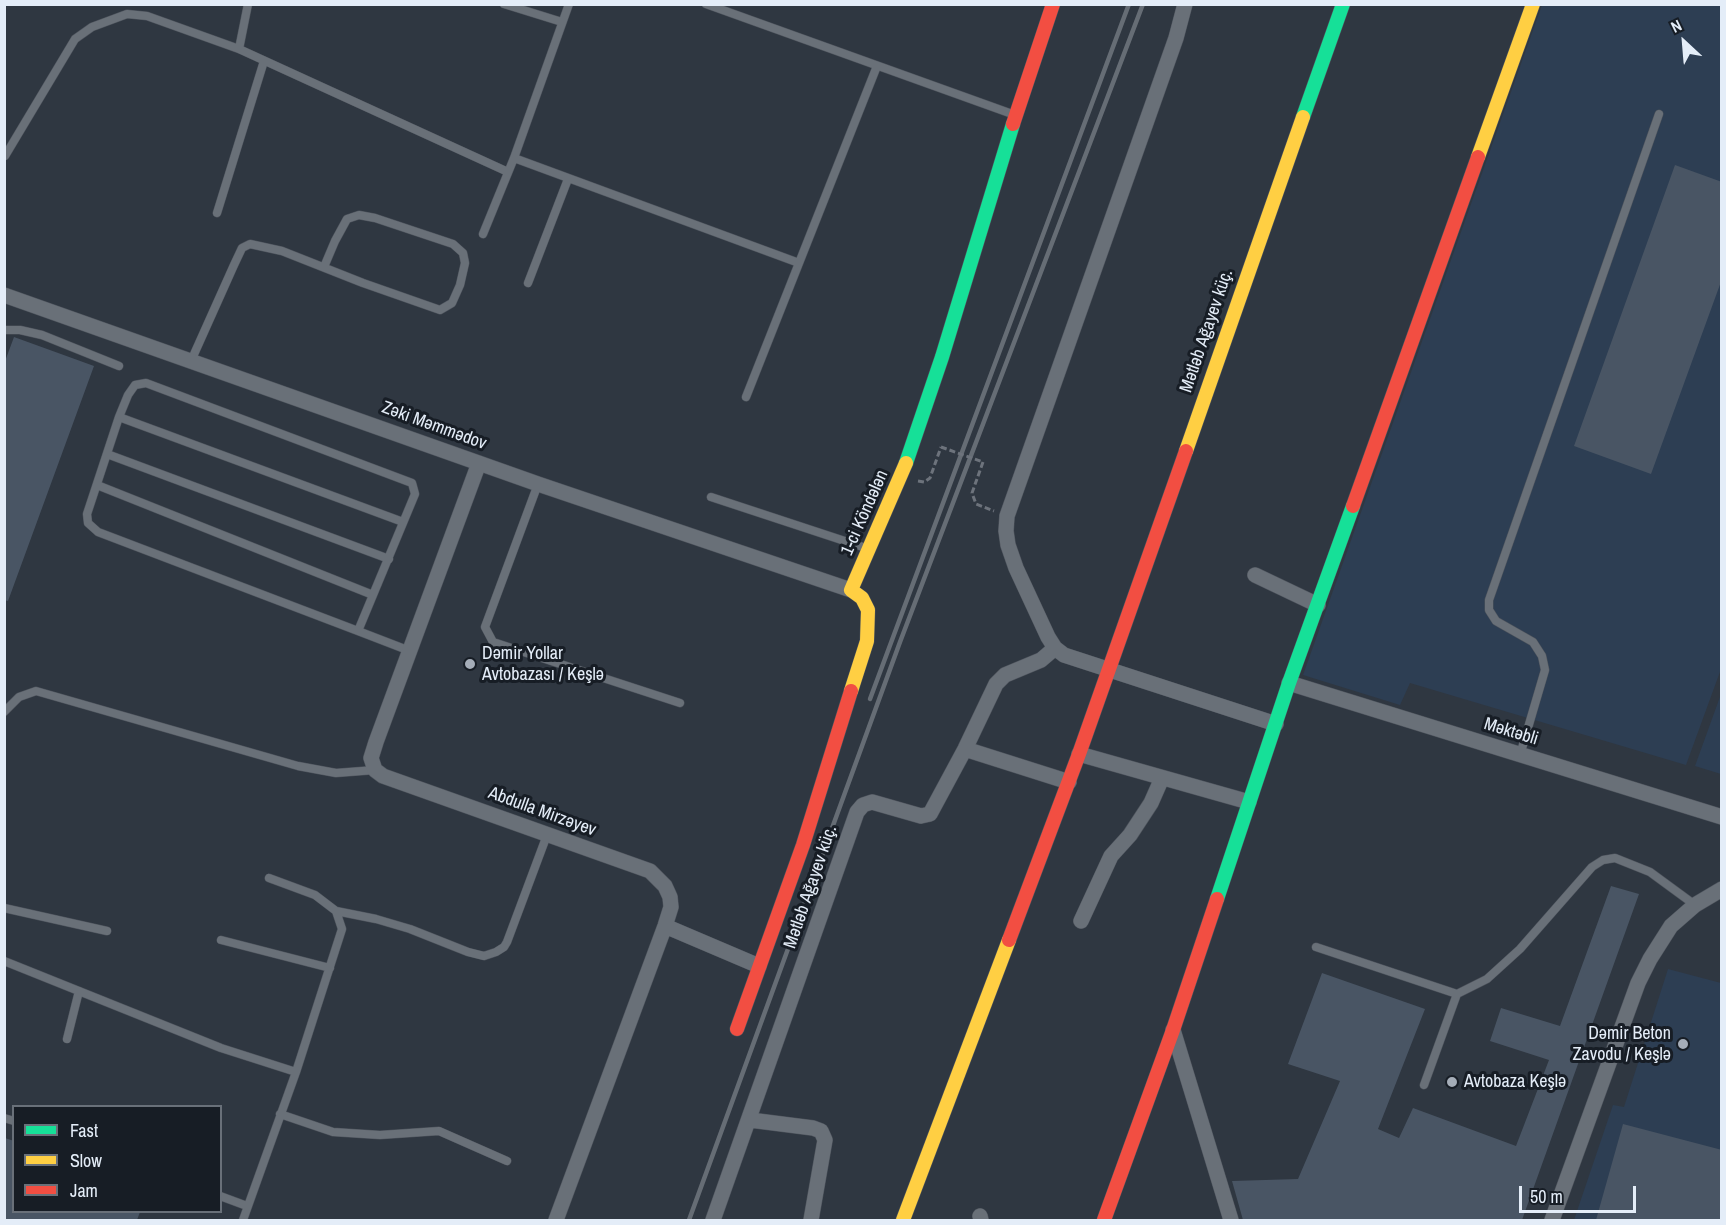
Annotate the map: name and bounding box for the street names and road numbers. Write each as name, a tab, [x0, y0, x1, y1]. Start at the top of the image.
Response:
street label: Mətləb Ağayev küç.	[1176, 267, 1238, 395]
street label: Zəki Məmmədov	[379, 397, 489, 455]
street label: 1-ci Köndələn	[837, 467, 893, 559]
street label: Məktəbli	[1481, 714, 1541, 750]
street label: Abdulla Mirzəyev	[485, 782, 599, 842]
street label: Mətləb Ağayev küç.	[780, 823, 842, 951]

